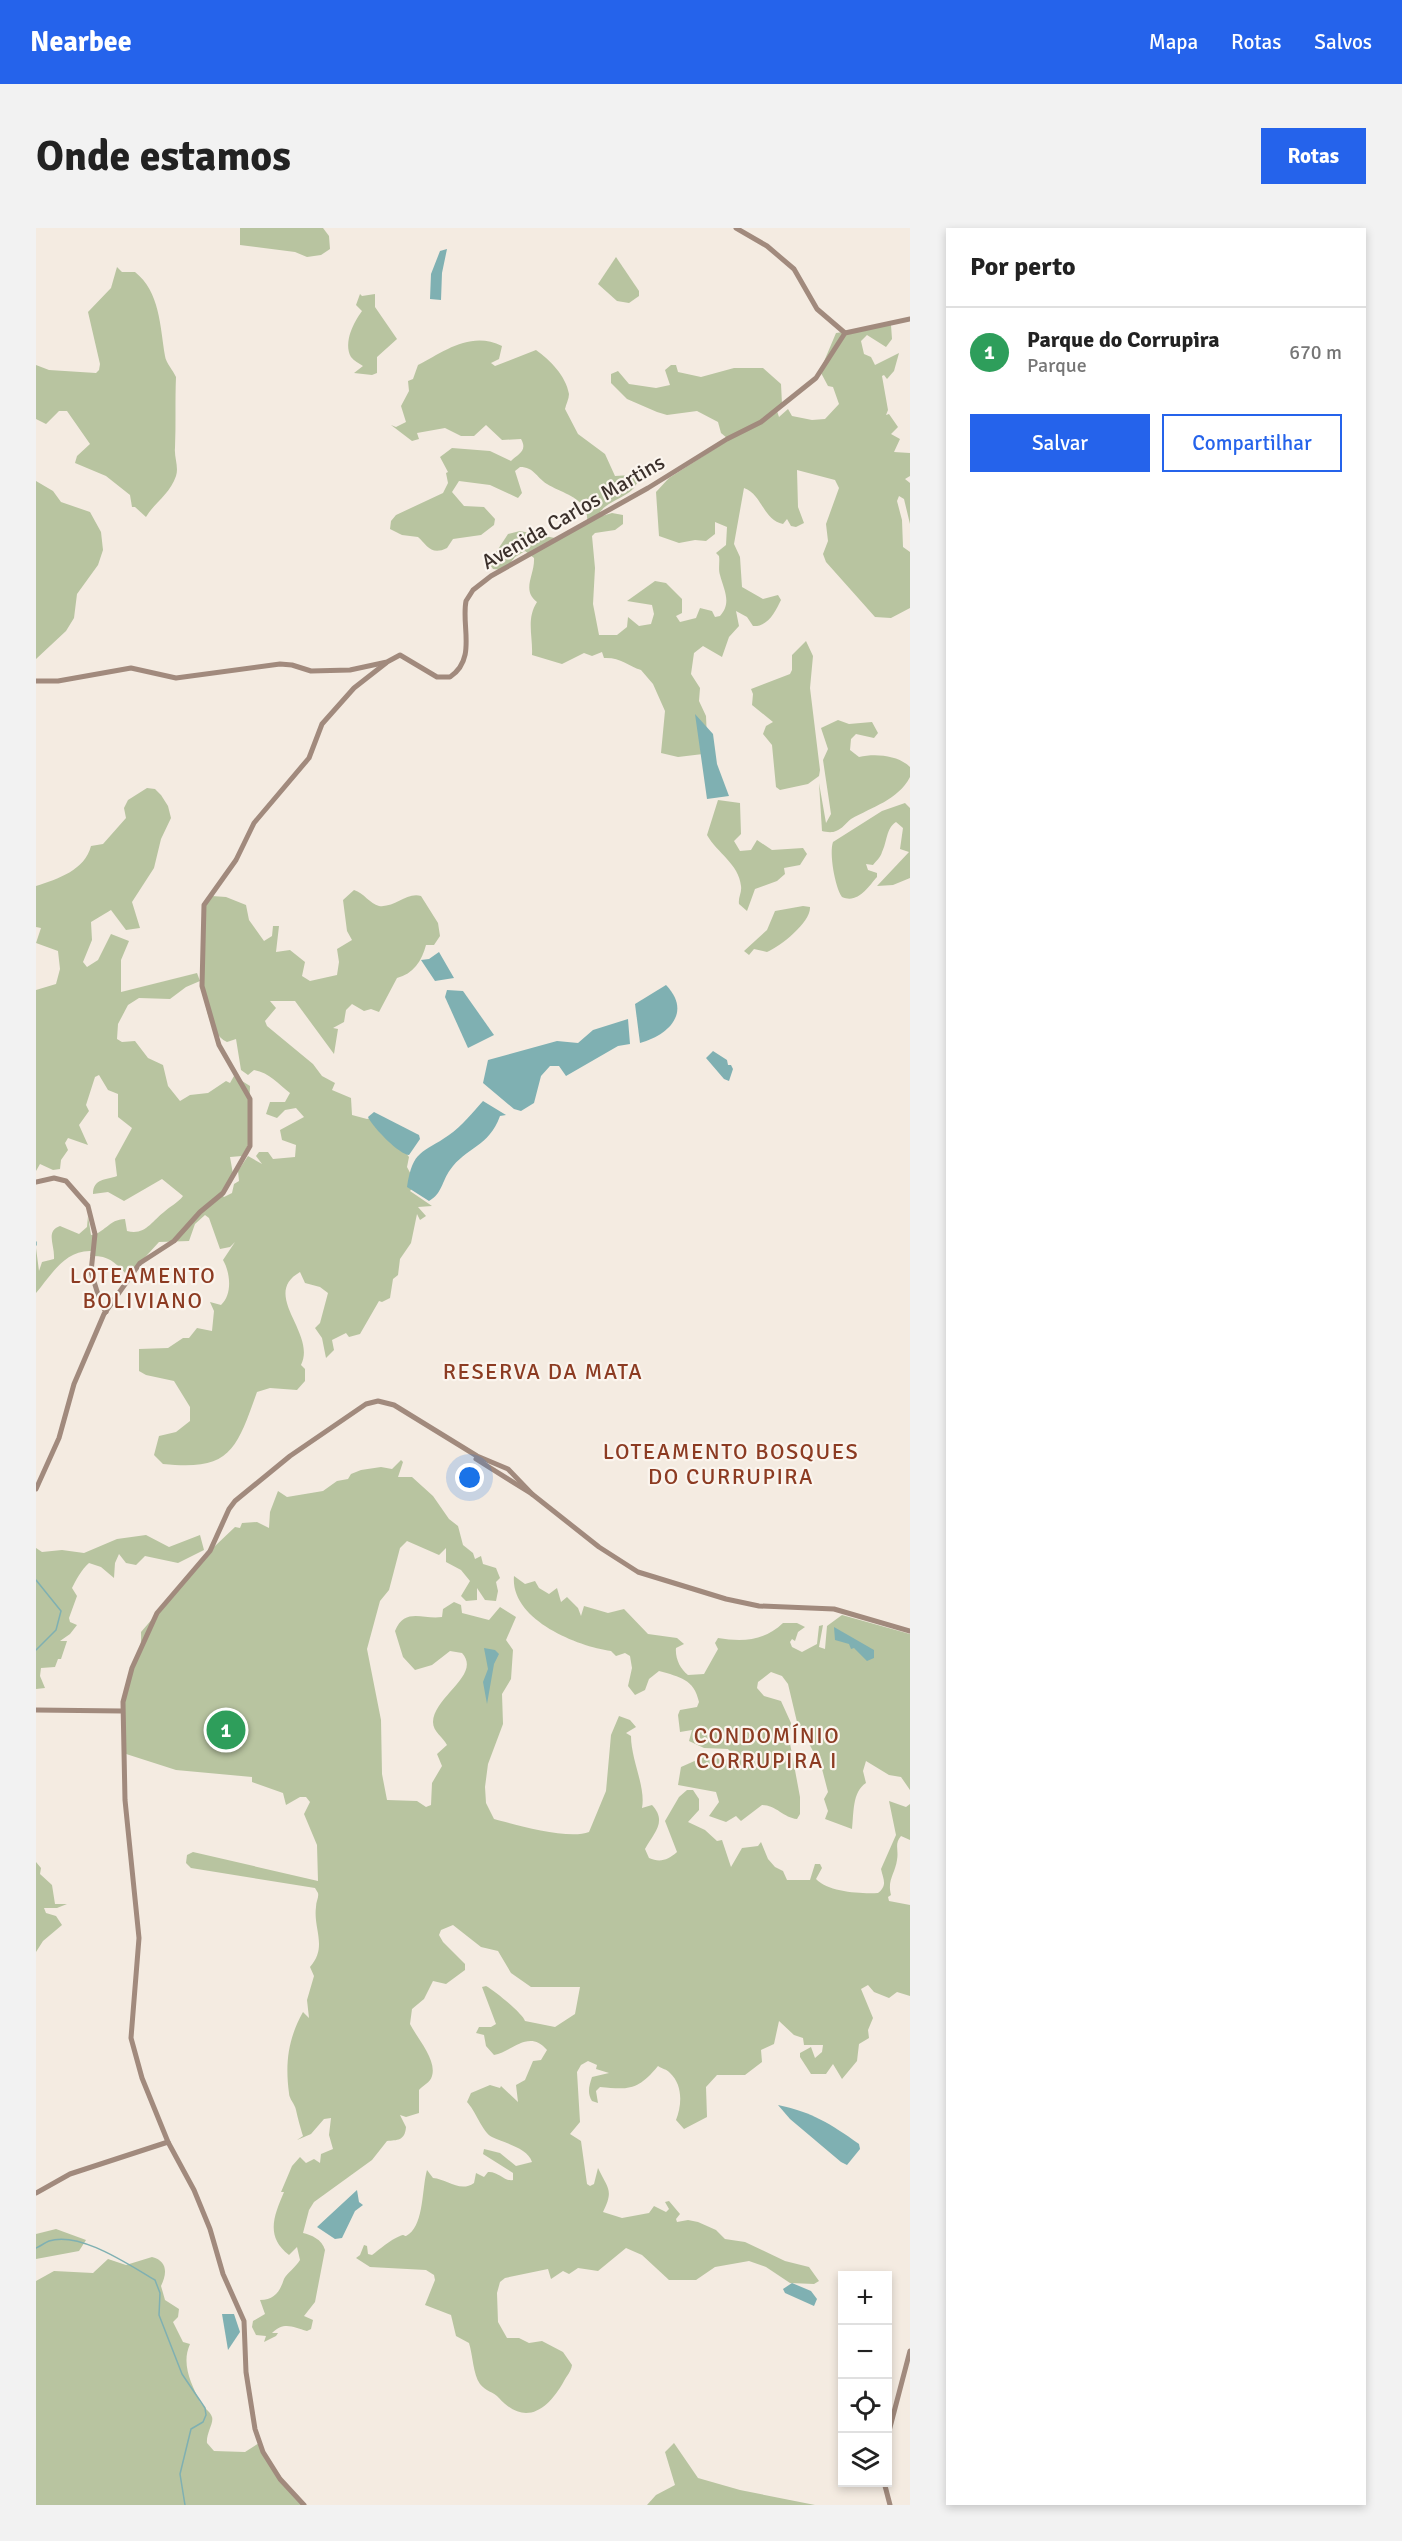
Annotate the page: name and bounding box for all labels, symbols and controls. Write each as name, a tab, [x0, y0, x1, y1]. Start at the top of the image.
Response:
text: Nearbee	[30, 25, 132, 59]
text: Mapa	[1149, 29, 1198, 55]
text: Rotas	[1231, 29, 1281, 55]
text: Salvos	[1314, 29, 1372, 55]
button: Rotas	[1261, 128, 1366, 184]
text: Onde estamos	[36, 131, 291, 182]
text: Por perto	[970, 251, 1076, 283]
text: Parque do Corrupira	[1027, 326, 1220, 353]
text: 1	[984, 340, 995, 365]
text: 670 m	[1289, 340, 1342, 365]
text: Parque	[1027, 353, 1087, 378]
button: Salvar	[970, 414, 1150, 472]
button: Compartilhar	[1162, 414, 1342, 472]
street label: Avenida Carlos Martins	[477, 449, 669, 575]
district label: LOTEAMENTO BOLIVIANO	[70, 1262, 216, 1314]
district label: RESERVA DA MATA	[443, 1358, 643, 1385]
district label: LOTEAMENTO BOSQUES DO CURRUPIRA	[603, 1438, 859, 1490]
your location	[455, 1463, 484, 1492]
pin: 1	[206, 1708, 246, 1752]
district label: CONDOMÍNIO CORRUPIRA I	[694, 1722, 840, 1774]
map controls	[838, 2271, 892, 2487]
button: +	[838, 2271, 892, 2325]
button: −	[838, 2325, 892, 2379]
button: locate	[838, 2379, 892, 2433]
button: layers	[838, 2433, 892, 2487]

